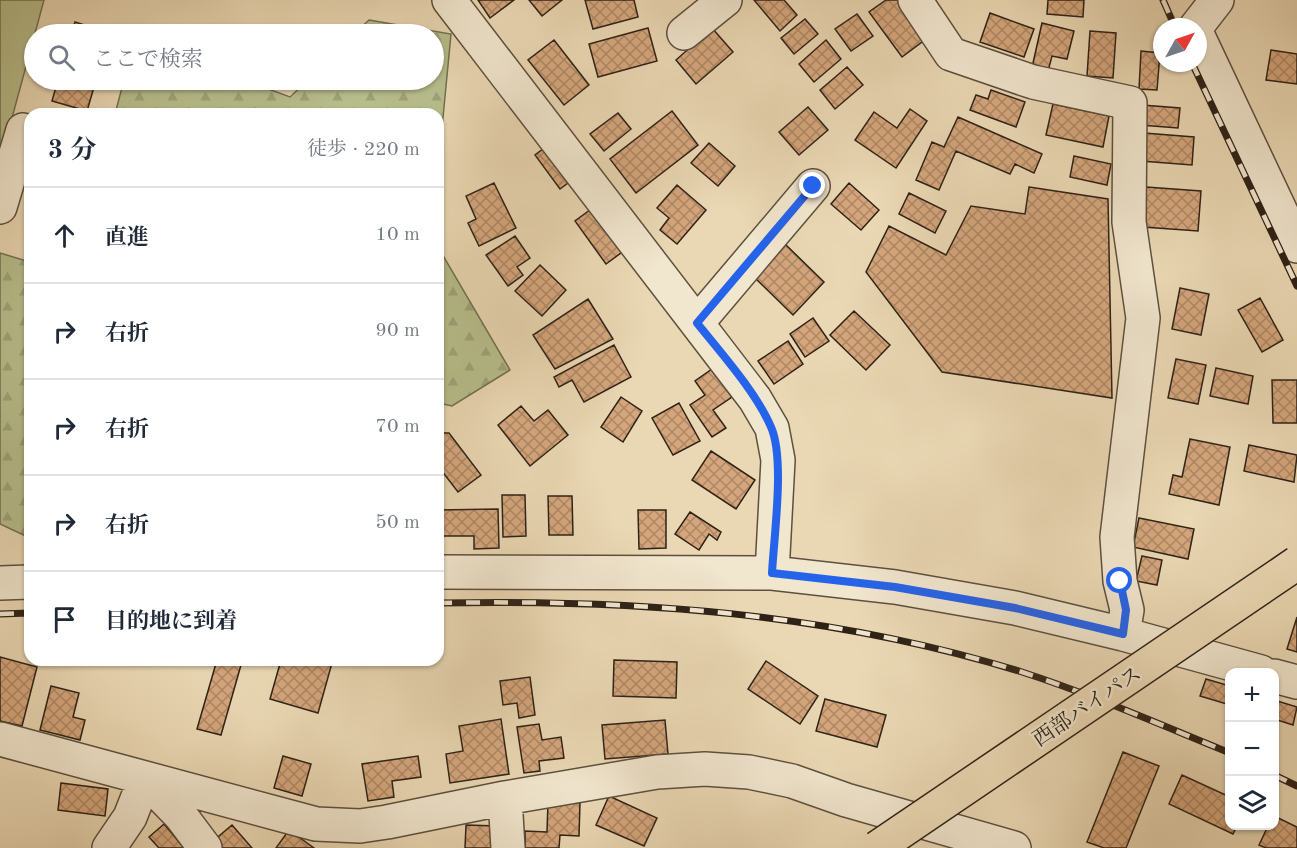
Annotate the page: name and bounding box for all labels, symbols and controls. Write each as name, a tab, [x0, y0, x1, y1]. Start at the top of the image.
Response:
north arrow	[1153, 18, 1207, 72]
search box	[24, 24, 444, 90]
icon: search	[45, 41, 78, 74]
text: ここで検索	[93, 49, 203, 71]
text: 3 分	[48, 138, 96, 164]
text: 徒歩 · 220 m	[307, 140, 420, 160]
route end	[799, 172, 825, 198]
icon: ahead	[48, 219, 81, 252]
text: 10 m	[375, 225, 420, 245]
text: 直進	[105, 227, 149, 249]
icon: right	[48, 315, 81, 348]
text: 90 m	[375, 321, 420, 341]
text: 右折	[105, 323, 149, 345]
icon: right	[48, 411, 81, 444]
text: 70 m	[375, 417, 420, 437]
text: 右折	[105, 419, 149, 441]
icon: right	[48, 507, 81, 540]
text: 50 m	[375, 513, 420, 533]
text: 右折	[105, 515, 149, 537]
route start	[1106, 567, 1132, 593]
icon: arrive	[48, 603, 81, 636]
text: 目的地に到着	[105, 611, 237, 633]
street label: 西部バイパス	[1029, 662, 1146, 751]
map controls	[1225, 668, 1279, 830]
button: +	[1225, 668, 1279, 722]
button: −	[1225, 722, 1279, 776]
button: layers	[1225, 776, 1279, 830]

